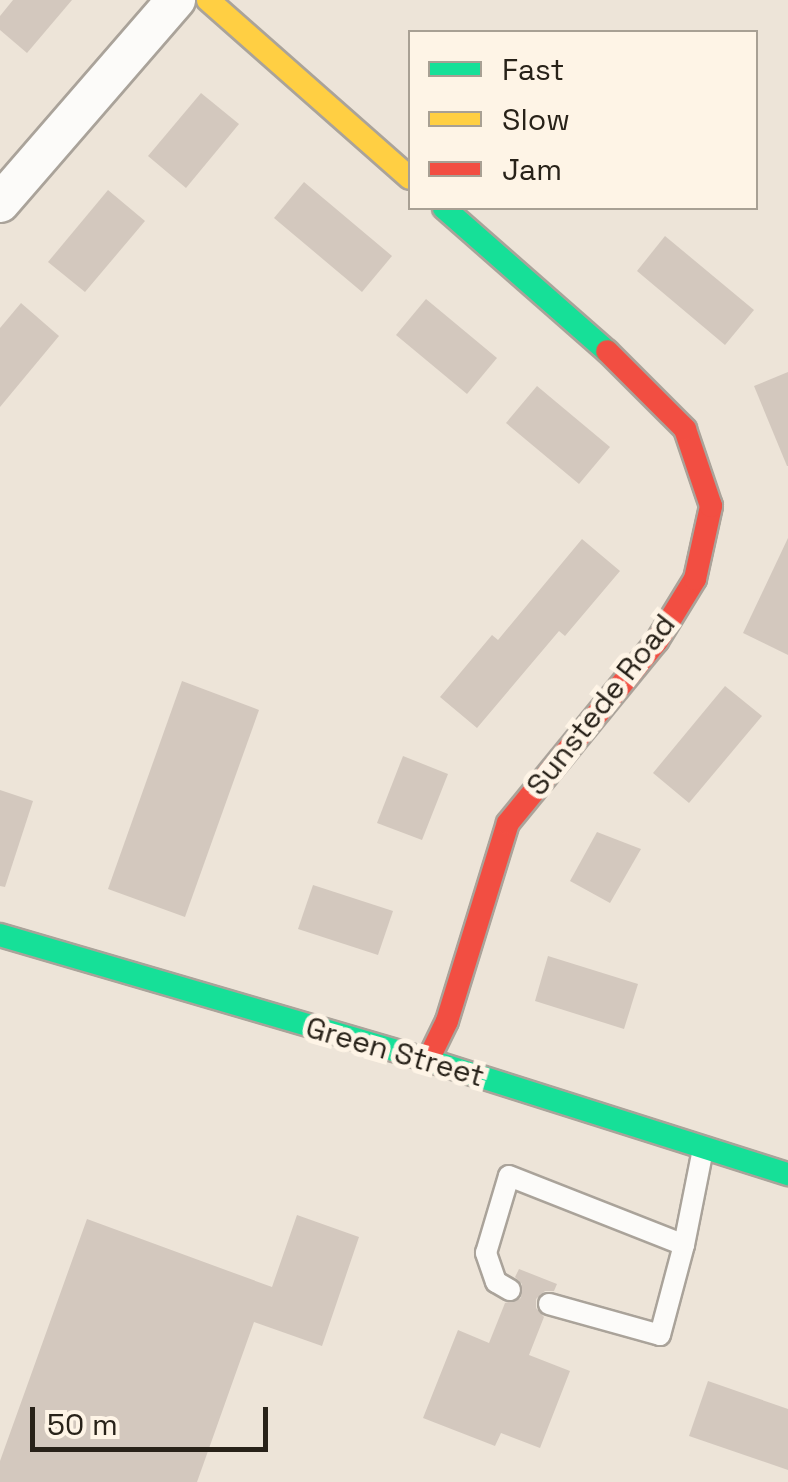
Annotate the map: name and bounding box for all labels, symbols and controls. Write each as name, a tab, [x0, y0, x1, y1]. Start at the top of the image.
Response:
legend	[408, 30, 758, 210]
text: Fast	[502, 50, 564, 89]
text: Slow	[502, 100, 570, 139]
text: Jam	[502, 150, 562, 189]
street label: Sunstede Road	[519, 607, 683, 803]
street label: Green Street	[302, 1009, 488, 1095]
scale bar	[35, 1387, 272, 1449]
text: 50 m	[47, 1405, 118, 1444]

